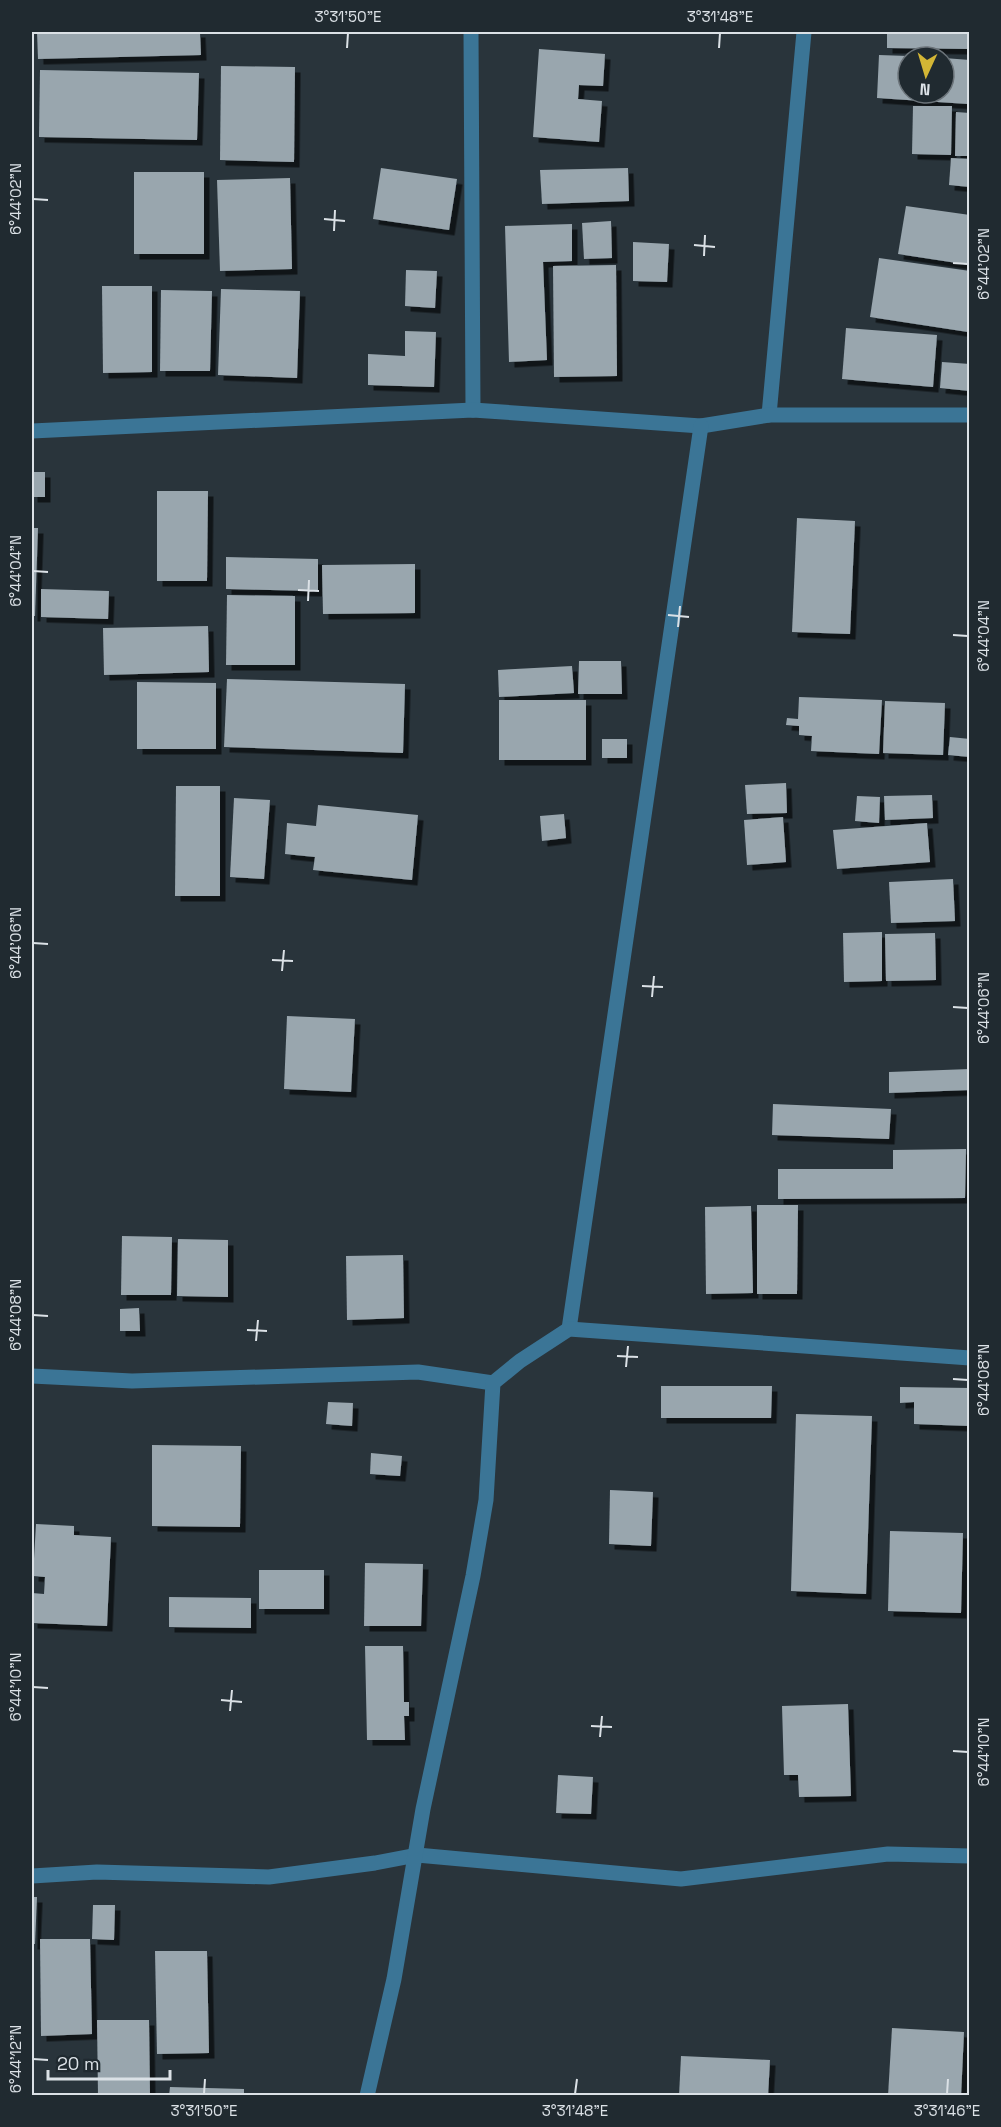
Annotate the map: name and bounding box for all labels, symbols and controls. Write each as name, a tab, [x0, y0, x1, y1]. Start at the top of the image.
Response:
text: 3°31'50"E	[314, 7, 382, 26]
text: 3°31'48"E	[687, 7, 753, 26]
north arrow	[896, 45, 956, 105]
text: N	[919, 79, 931, 100]
text: 6°44'02"N	[6, 163, 25, 235]
text: 6°44'02"N	[974, 228, 993, 300]
text: 6°44'04"N	[6, 535, 25, 607]
text: 6°44'04"N	[974, 600, 993, 672]
text: 6°44'06"N	[6, 907, 25, 979]
text: 6°44'06"N	[974, 972, 993, 1044]
text: 6°44'08"N	[6, 1279, 25, 1351]
text: 6°44'08"N	[974, 1344, 993, 1416]
text: 6°44'10"N	[6, 1652, 25, 1722]
text: 6°44'10"N	[974, 1717, 993, 1787]
text: 6°44'12"N	[6, 2025, 25, 2093]
scale bar	[48, 2043, 170, 2081]
text: 20 m	[57, 2052, 100, 2075]
text: 3°31'50"E	[170, 2101, 238, 2120]
text: 3°31'48"E	[542, 2101, 608, 2120]
text: 3°31'46"E	[914, 2101, 980, 2120]

